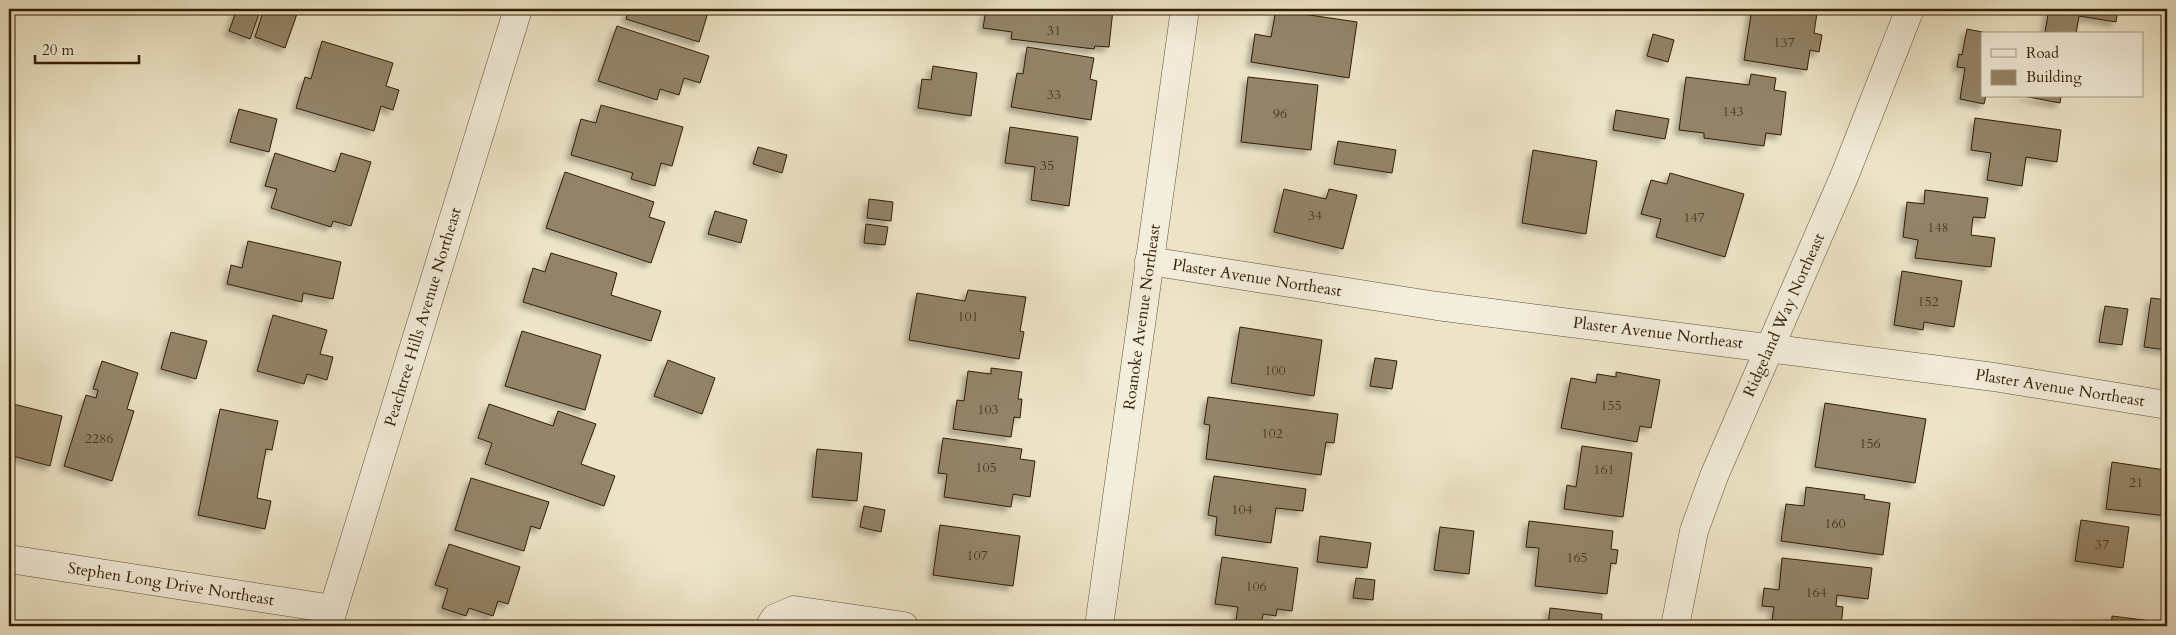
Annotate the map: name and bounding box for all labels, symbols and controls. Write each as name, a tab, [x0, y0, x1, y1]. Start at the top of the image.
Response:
house number: 31	[1047, 21, 1061, 40]
scale bar	[35, 32, 139, 64]
legend	[1981, 32, 2144, 98]
house number: 137	[1773, 33, 1795, 52]
text: 20 m	[42, 40, 74, 60]
text: Road	[2026, 43, 2059, 63]
text: Building	[2026, 67, 2082, 87]
house number: 33	[1047, 85, 1061, 104]
house number: 143	[1722, 102, 1744, 121]
house number: 96	[1273, 104, 1287, 123]
house number: 35	[1040, 156, 1054, 175]
street label: Peachtree Hills Avenue Northeast	[379, 205, 467, 429]
house number: 34	[1308, 206, 1322, 225]
house number: 147	[1683, 208, 1705, 227]
house number: 148	[1927, 218, 1949, 237]
street label: Roanoke Avenue Northeast	[1118, 223, 1166, 411]
street label: Ridgeland Way Northeast	[1738, 230, 1830, 400]
street label: Plaster Avenue Northeast	[1171, 254, 1343, 302]
house number: 152	[1917, 292, 1939, 311]
house number: 101	[957, 307, 979, 326]
street label: Plaster Avenue Northeast	[1572, 312, 1744, 354]
house number: 100	[1264, 361, 1286, 380]
street label: Plaster Avenue Northeast	[1974, 364, 2146, 412]
house number: 155	[1600, 396, 1622, 415]
house number: 103	[977, 400, 999, 419]
house number: 102	[1261, 424, 1283, 443]
house number: 2286	[85, 429, 113, 448]
house number: 156	[1859, 434, 1881, 453]
house number: 105	[975, 458, 997, 477]
house number: 161	[1593, 460, 1615, 479]
house number: 21	[2129, 473, 2143, 492]
house number: 104	[1231, 500, 1253, 519]
house number: 160	[1824, 514, 1846, 533]
house number: 37	[2095, 535, 2109, 554]
house number: 107	[966, 546, 988, 565]
house number: 165	[1566, 548, 1588, 567]
street label: Stephen Long Drive Northeast	[66, 557, 276, 611]
house number: 106	[1245, 577, 1267, 596]
house number: 164	[1805, 583, 1827, 602]

